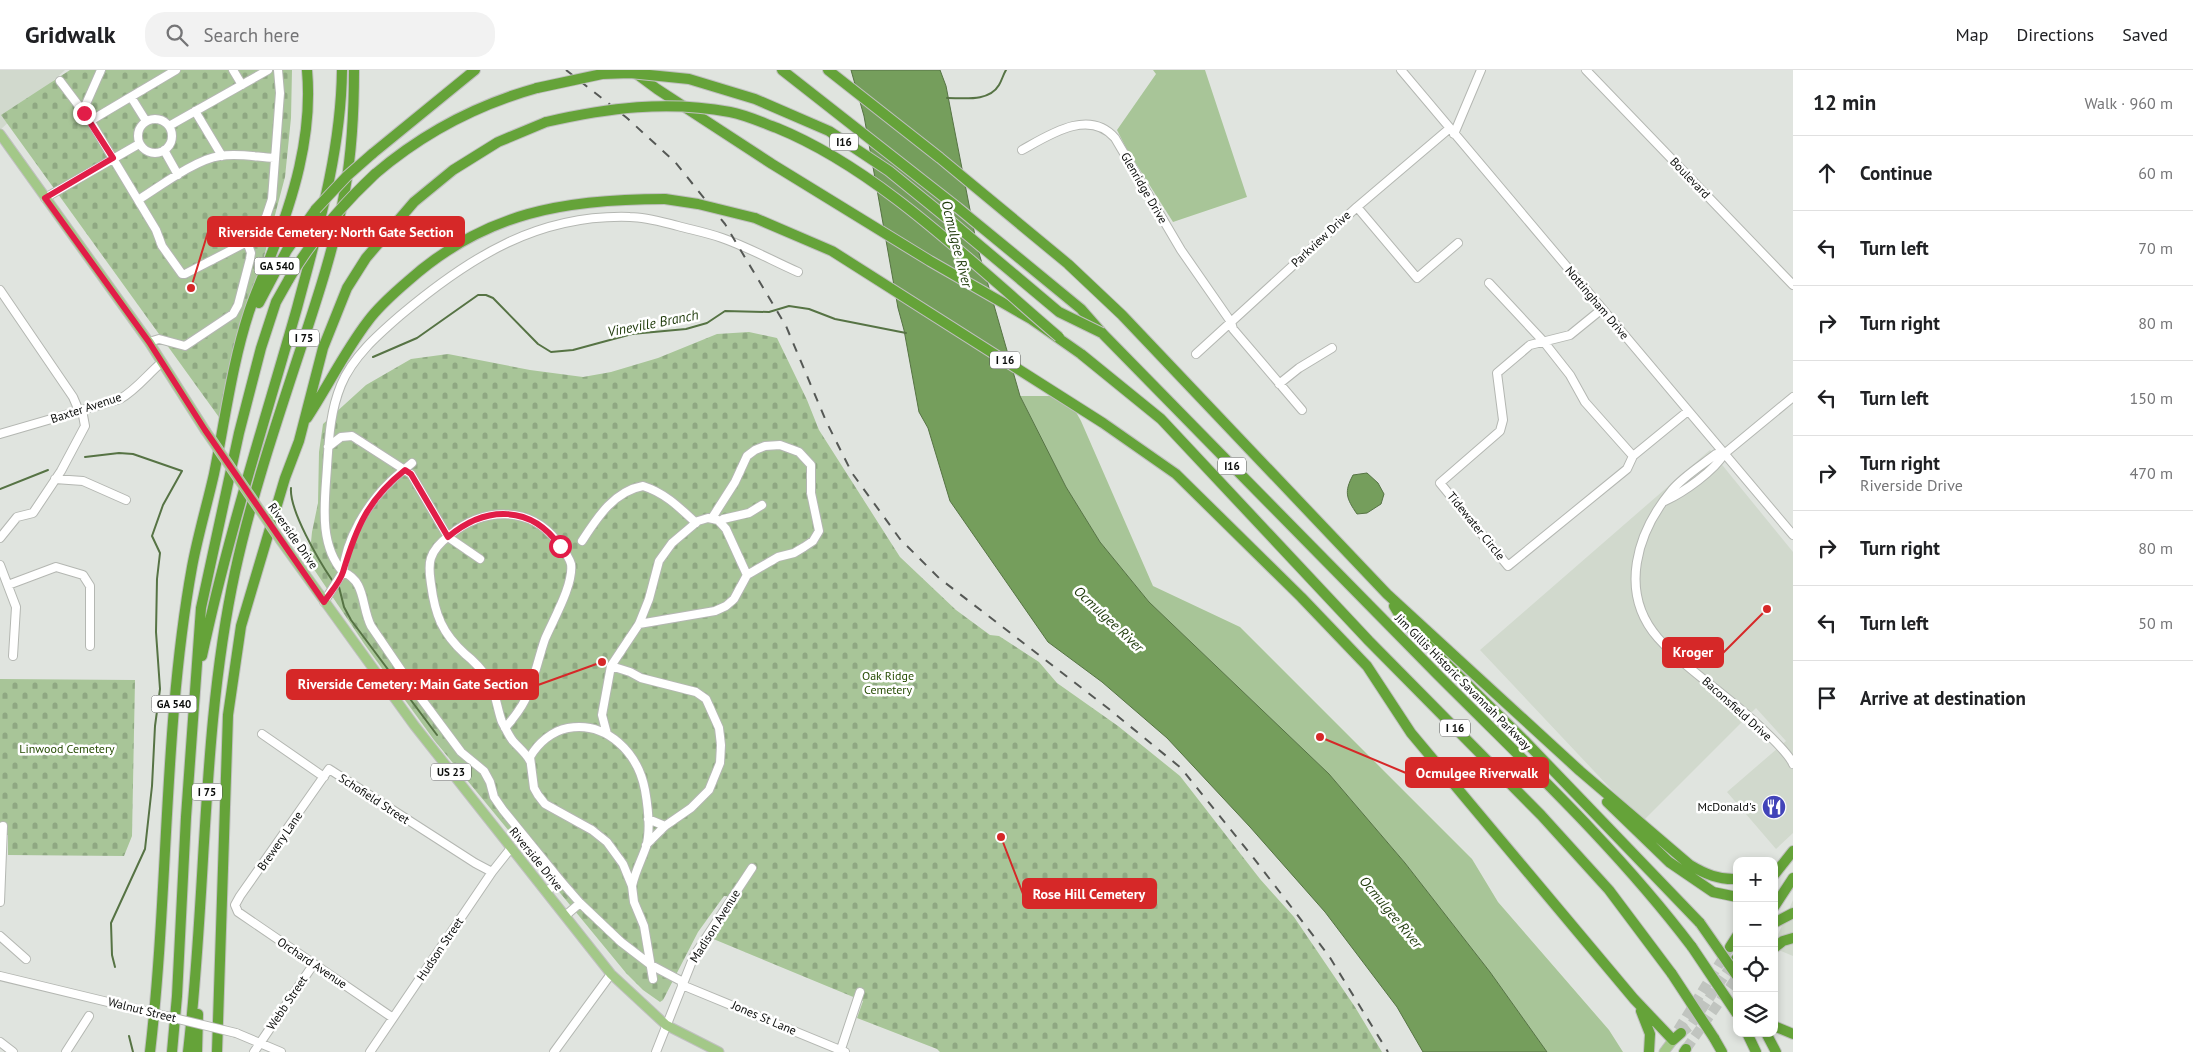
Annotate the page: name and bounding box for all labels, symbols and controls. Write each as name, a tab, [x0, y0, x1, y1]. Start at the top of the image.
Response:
search box	[145, 12, 495, 57]
text: Gridwalk	[25, 19, 115, 50]
icon: search	[163, 21, 191, 49]
text: Search here	[203, 23, 299, 47]
text: Map	[1956, 23, 1988, 46]
text: Directions	[2016, 23, 2094, 46]
text: Saved	[2122, 23, 2168, 46]
text: 12 min	[1813, 89, 1876, 116]
text: Walk · 960 m	[2084, 93, 2173, 113]
route end	[73, 102, 96, 125]
road number: I16	[830, 134, 858, 150]
street label: Glenridge Drive	[1118, 149, 1171, 226]
street label: Boulevard	[1667, 154, 1714, 201]
icon: ahead	[1813, 159, 1841, 187]
text: Continue	[1860, 161, 1932, 185]
text: 60 m	[2138, 163, 2173, 183]
water label: Ocmulgee River	[938, 199, 977, 291]
street label: Parkview Drive	[1288, 207, 1353, 270]
callout: Riverside Cemetery: North Gate Section	[208, 217, 464, 246]
text: Riverside Cemetery: North Gate Section	[218, 223, 454, 241]
icon: left	[1813, 234, 1841, 262]
text: Turn left	[1860, 236, 1929, 260]
text: 70 m	[2138, 238, 2173, 258]
road number: GA 540	[254, 258, 300, 275]
street label: Nottingham Drive	[1562, 263, 1632, 342]
water label: Vineville Branch	[606, 305, 700, 341]
icon: right	[1813, 309, 1841, 337]
text: Turn right	[1860, 311, 1940, 335]
text: 80 m	[2138, 313, 2173, 333]
road number: I 75	[289, 330, 319, 346]
road number: I 16	[990, 352, 1020, 368]
icon: left	[1813, 384, 1841, 412]
text: Turn left	[1860, 386, 1929, 410]
text: 150 m	[2130, 388, 2173, 408]
street label: Baxter Avenue	[49, 389, 123, 426]
text: Turn right	[1860, 451, 1940, 475]
road number: I16	[1218, 458, 1246, 474]
icon: right	[1813, 459, 1841, 487]
text: 470 m	[2130, 463, 2173, 483]
text: Riverside Drive	[1860, 475, 1963, 495]
street label: Tidewater Circle	[1444, 489, 1509, 563]
street label: Riverside Drive	[265, 500, 322, 572]
icon: right	[1813, 534, 1841, 562]
route start	[549, 535, 572, 558]
text: Turn right	[1860, 536, 1940, 560]
text: 80 m	[2138, 538, 2173, 558]
water label: Ocmulgee River	[1070, 582, 1149, 657]
icon: left	[1813, 609, 1841, 637]
street label: Jim Gillis Historic Savannah Parkway	[1391, 610, 1535, 753]
text: Turn left	[1860, 611, 1929, 635]
text: 50 m	[2138, 613, 2173, 633]
callout: Kroger	[1663, 638, 1723, 667]
text: Kroger	[1673, 643, 1713, 661]
park label: Oak Ridge Cemetery	[862, 668, 914, 697]
callout: Riverside Cemetery: Main Gate Section	[287, 670, 538, 699]
street label: Baconsfield Drive	[1699, 673, 1775, 744]
text: Riverside Cemetery: Main Gate Section	[298, 675, 528, 693]
icon: arrive	[1813, 684, 1841, 712]
text: Arrive at destination	[1860, 686, 2026, 710]
road number: GA 540	[152, 696, 196, 712]
road number: I 16	[1440, 720, 1470, 736]
park label: Linwood Cemetery	[19, 741, 115, 756]
callout: Ocmulgee Riverwalk	[1406, 758, 1548, 787]
road number: US 23	[431, 764, 471, 780]
text: Ocmulgee Riverwalk	[1416, 764, 1538, 782]
street label: Schofield Street	[336, 770, 412, 827]
road number: I 75	[192, 784, 222, 800]
restaurant icon: McDonald's	[1761, 794, 1787, 820]
place label: McDonald's	[1697, 799, 1756, 814]
street label: Brewery Lane	[254, 808, 305, 873]
street label: Riverside Drive	[506, 824, 566, 893]
map controls	[1733, 857, 1778, 1037]
button: +	[1733, 857, 1778, 902]
water label: Ocmulgee River	[1356, 872, 1427, 953]
callout: Rose Hill Cemetery	[1023, 879, 1156, 908]
text: Rose Hill Cemetery	[1033, 885, 1146, 903]
street label: Madison Avenue	[686, 886, 743, 965]
button: −	[1733, 902, 1778, 947]
street label: Hudson Street	[413, 914, 466, 983]
street label: Orchard Avenue	[274, 934, 350, 991]
button: locate	[1733, 947, 1778, 992]
street label: Webb Street	[263, 973, 310, 1033]
button: layers	[1733, 992, 1778, 1037]
street label: Walnut Street	[106, 994, 178, 1025]
street label: Jones St Lane	[729, 997, 799, 1038]

